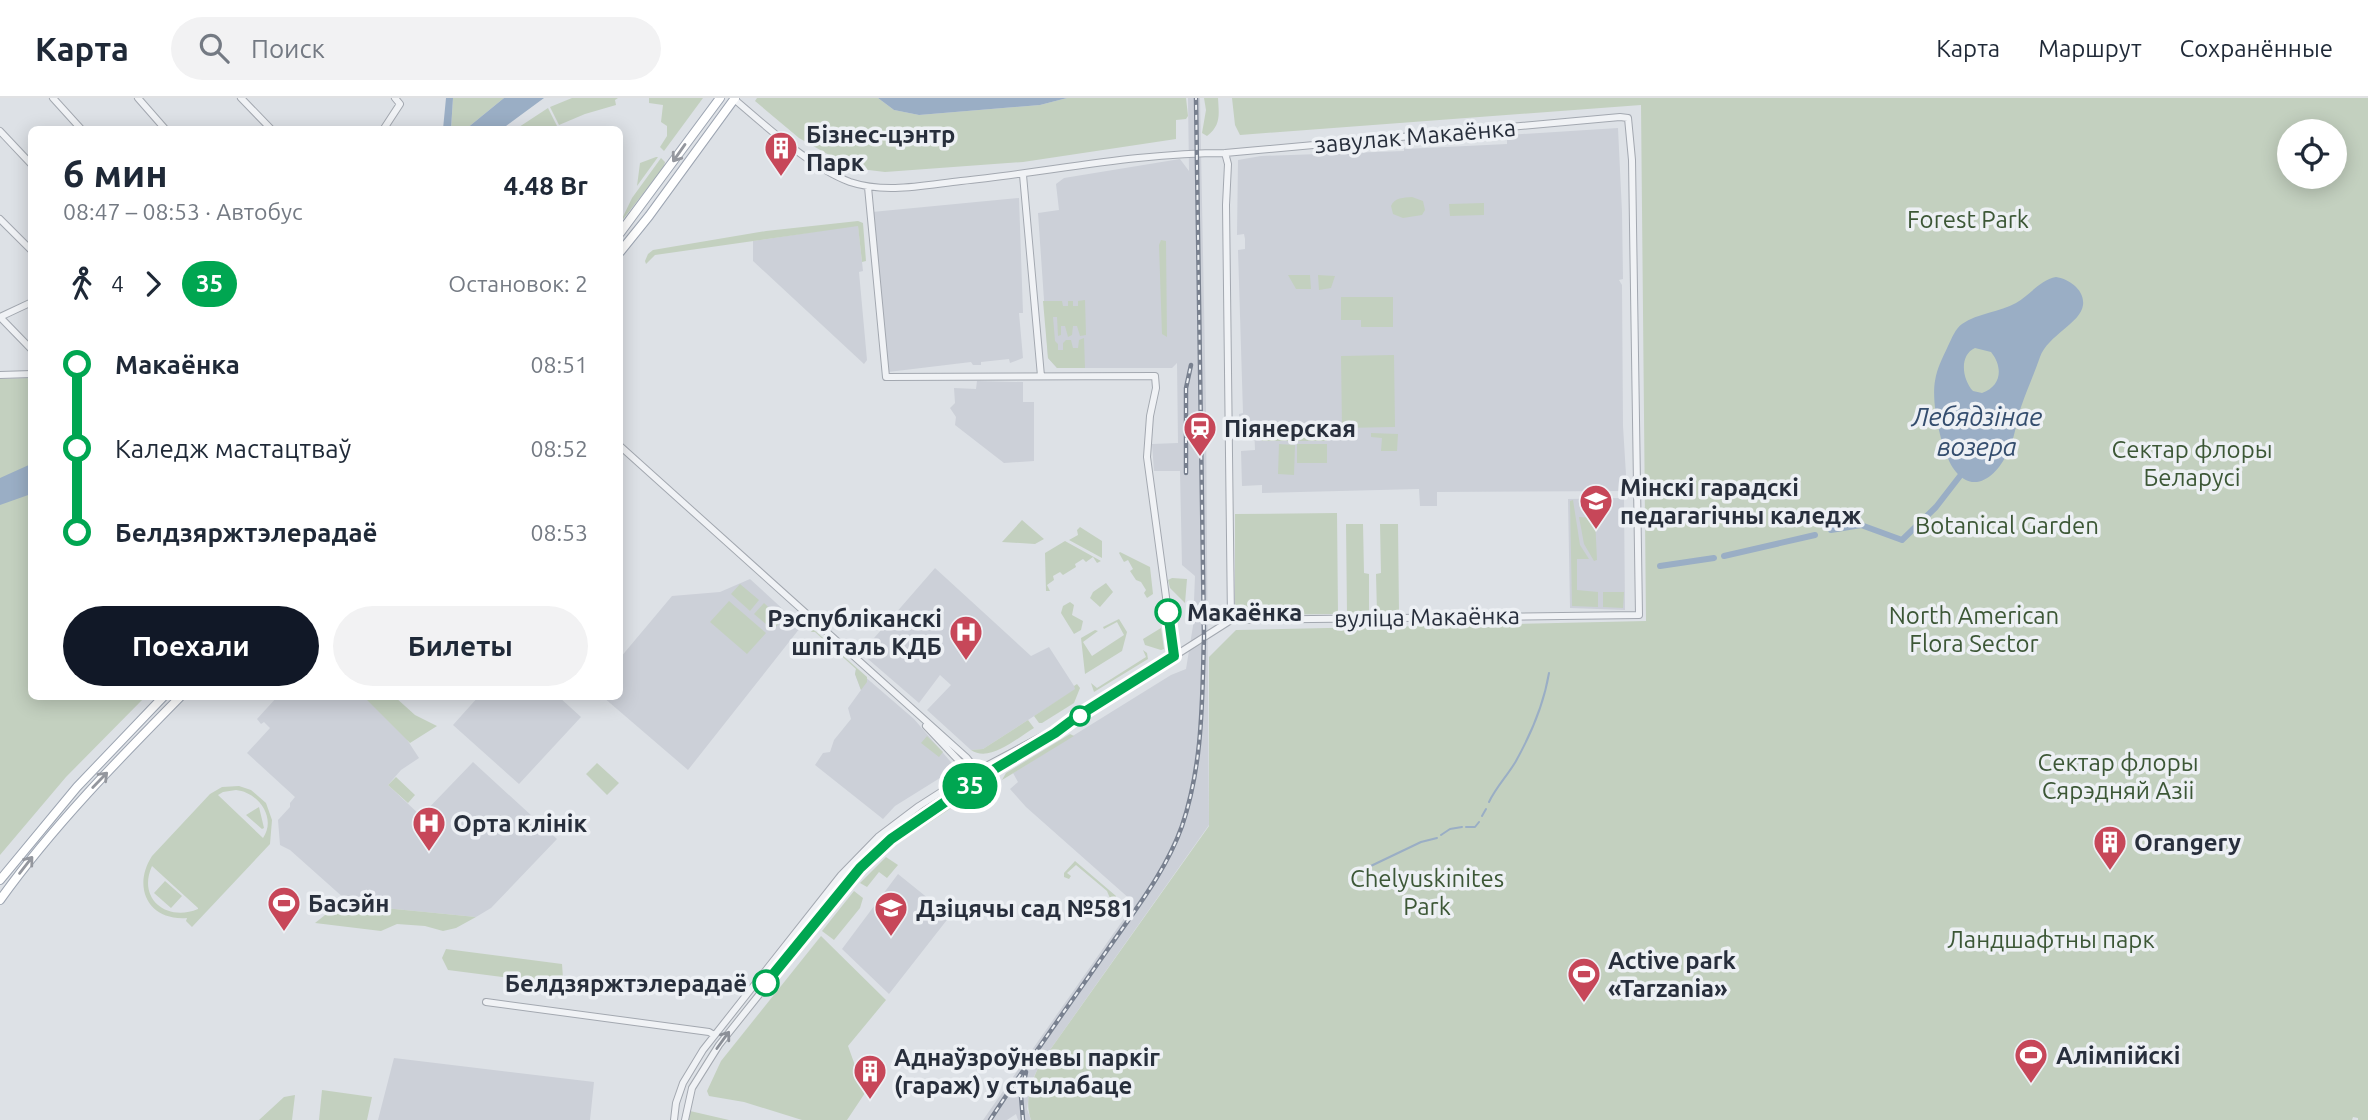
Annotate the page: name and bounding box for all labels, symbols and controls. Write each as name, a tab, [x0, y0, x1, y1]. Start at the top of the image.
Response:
search box	[171, 17, 661, 80]
icon: search	[195, 29, 233, 67]
text: Карта	[35, 30, 129, 67]
text: Поиск	[251, 34, 325, 63]
text: Карта	[1936, 35, 2000, 62]
text: Маршрут	[2038, 35, 2142, 62]
text: Сохранённые	[2180, 35, 2333, 62]
street label: завулак Макаёнка	[1313, 114, 1517, 158]
map controls	[2277, 119, 2347, 189]
button: locate	[2277, 119, 2347, 189]
place label: Бізнес-цэнтр Парк	[806, 121, 955, 176]
building icon: Бізнес-цэнтр Парк	[762, 129, 800, 178]
one-way arrow	[672, 143, 686, 162]
text: 6 мин	[63, 152, 168, 194]
text: 4.48 Br	[504, 171, 588, 200]
text: 08:47 – 08:53 · Автобус	[63, 199, 303, 224]
park label: Forest Park	[1907, 206, 2029, 233]
icon: walk	[63, 265, 101, 303]
icon: forward	[134, 265, 172, 303]
text: 35	[196, 270, 223, 297]
text: 4	[111, 271, 124, 296]
text: Остановок: 2	[448, 271, 588, 296]
text: Макаёнка	[115, 350, 240, 379]
text: 08:51	[530, 352, 588, 377]
water label: Лебядзінае возера	[1911, 402, 2042, 461]
station icon: Піянерская	[1181, 409, 1219, 458]
place label: Піянерская	[1224, 415, 1356, 442]
text: Каледж мастацтваў	[115, 434, 351, 463]
text: 08:52	[530, 436, 588, 461]
park label: Сектар флоры Беларусі	[2111, 436, 2273, 491]
place label: Мінскі гарадскі педагагічны каледж	[1620, 474, 1861, 529]
school or university icon: Мінскі гарадскі педагагічны каледж	[1577, 482, 1615, 531]
park label: Botanical Garden	[1915, 512, 2099, 539]
text: Белдзяржтэлерадаё	[115, 518, 378, 547]
text: 08:53	[530, 520, 588, 545]
marker: Макаёнка	[1155, 599, 1181, 625]
place label: Макаёнка	[1187, 599, 1302, 626]
street label: вуліца Макаёнка	[1334, 602, 1520, 632]
park label: North American Flora Sector	[1889, 602, 2059, 657]
place label: Рэспубліканскі шпіталь КДБ	[767, 605, 942, 660]
button: Поехали	[63, 606, 319, 686]
button: Билеты	[333, 606, 588, 686]
hospital icon: Рэспубліканскі шпіталь КДБ	[947, 613, 985, 662]
unlabelled marker	[1070, 706, 1090, 726]
park label: Сектар флоры Сярэдняй Азіі	[2037, 749, 2199, 804]
line badge: 35	[939, 763, 1002, 809]
one-way arrow	[91, 772, 108, 789]
text: 35	[956, 772, 984, 799]
hospital icon: Орта клінік	[410, 804, 448, 853]
place label: Орта клінік	[453, 810, 588, 837]
building icon: Orangery	[2091, 823, 2129, 872]
place label: Orangery	[2134, 829, 2241, 856]
one-way arrow	[19, 856, 34, 875]
park label: Chelyuskinites Park	[1350, 865, 1504, 920]
sports icon: Басэйн	[265, 884, 303, 933]
school or university icon: Дзіцячы сад №581	[872, 889, 910, 938]
place label: Басэйн	[308, 890, 389, 917]
place label: Дзіцячы сад №581	[916, 895, 1134, 922]
park label: Ландшафтны парк	[1947, 926, 2155, 953]
place label: Active park «Tarzania»	[1608, 947, 1737, 1002]
sports icon: Active park «Tarzania»	[1565, 955, 1603, 1004]
place label: Белдзяржтэлерадаё	[505, 970, 747, 997]
marker: Белдзяржтэлерадаё	[753, 970, 779, 996]
one-way arrow	[715, 1032, 730, 1050]
sports icon: Алімпійскі	[2012, 1036, 2050, 1085]
place label: Алімпійскі	[2056, 1042, 2180, 1069]
place label: Аднаўзроўневы паркіг (гараж) у стылабаце	[894, 1044, 1160, 1099]
building icon: Аднаўзроўневы паркіг (гараж) у стылабаце	[851, 1052, 889, 1101]

